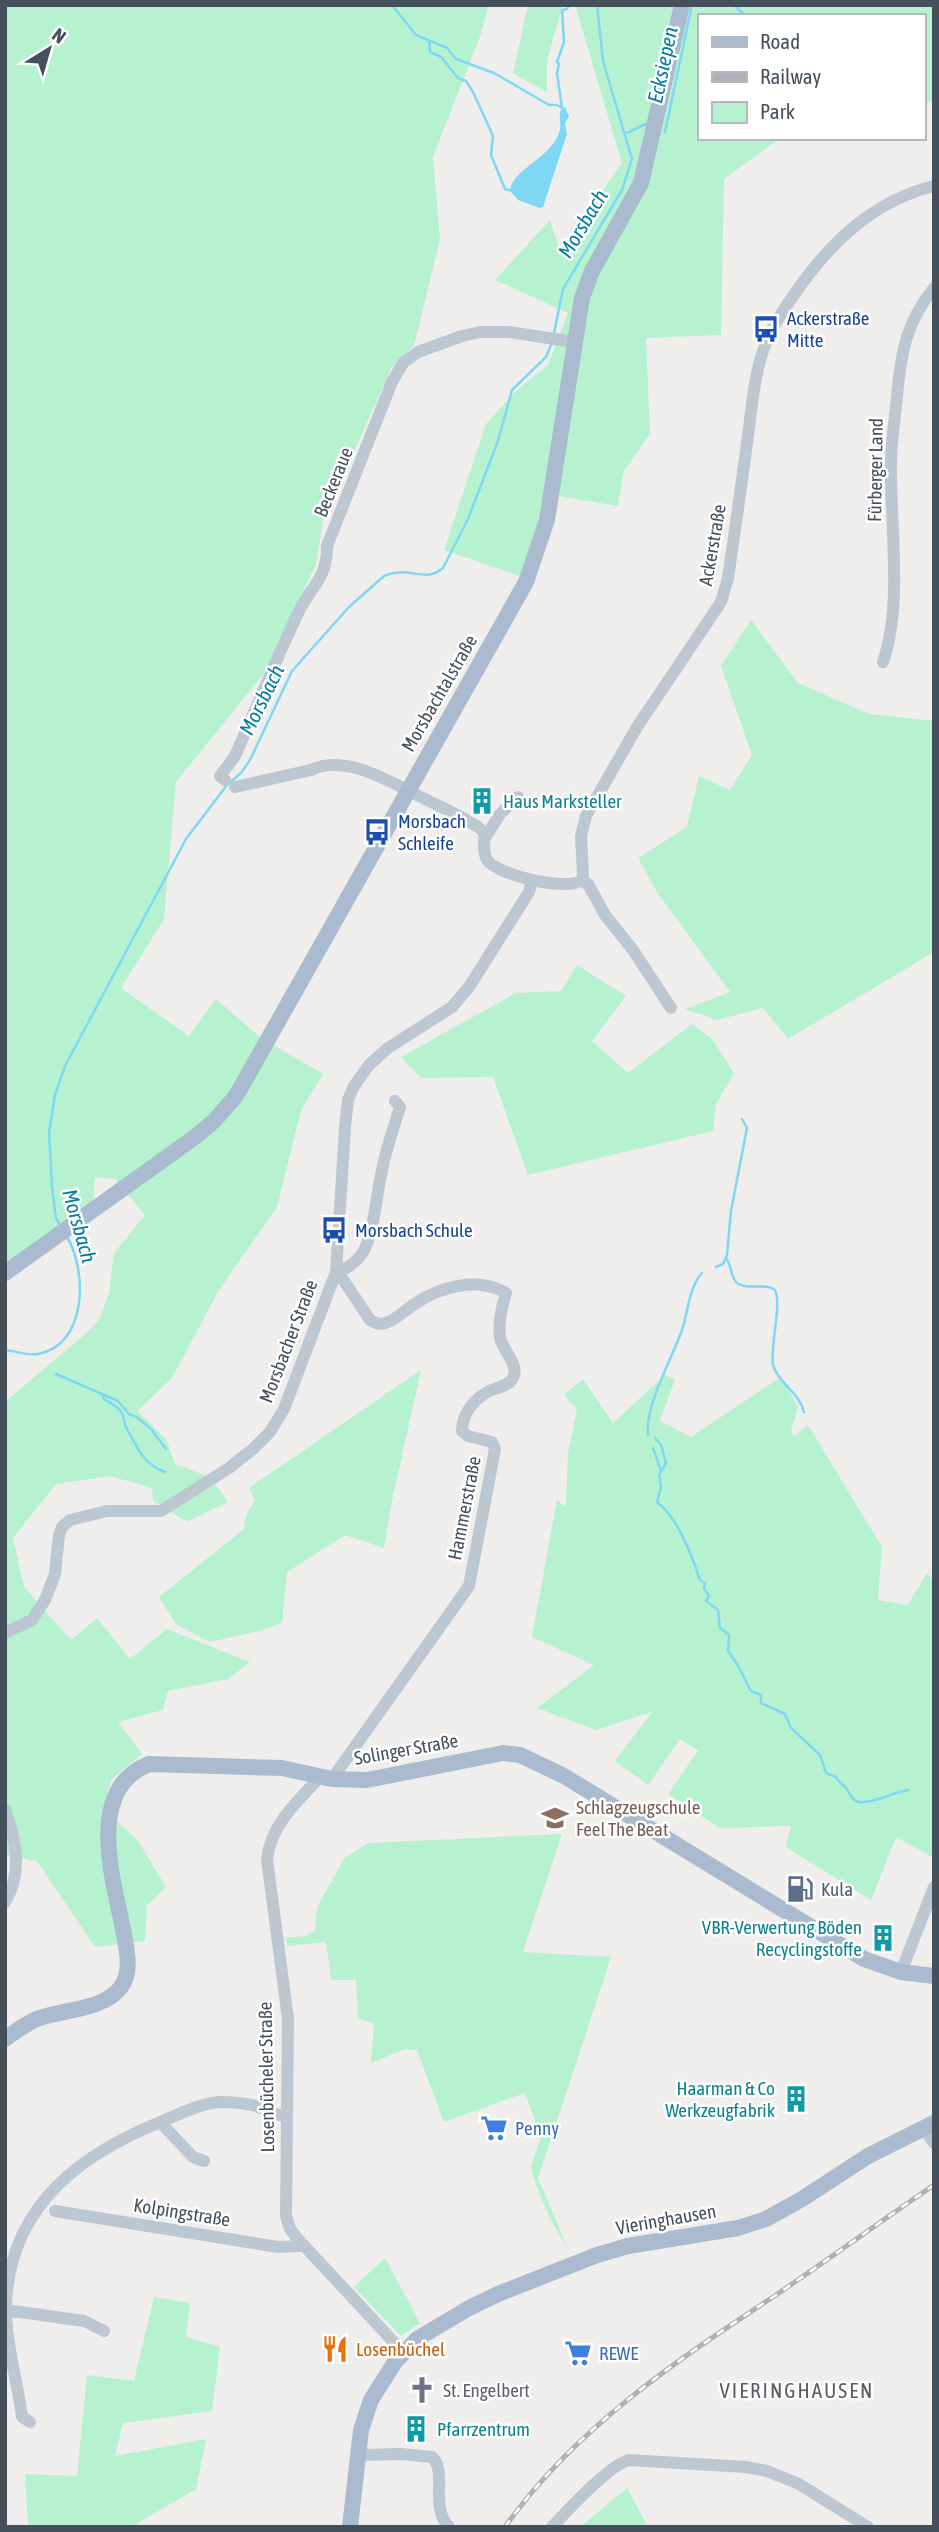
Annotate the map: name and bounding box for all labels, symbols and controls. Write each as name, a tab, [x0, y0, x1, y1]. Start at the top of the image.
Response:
north arrow	[14, 14, 84, 84]
legend	[698, 14, 925, 140]
text: N	[48, 23, 70, 48]
water label: Ecksiepen	[642, 24, 682, 105]
text: Road	[760, 29, 800, 53]
text: Railway	[760, 64, 822, 88]
text: Park	[760, 99, 795, 123]
water label: Morsbach	[552, 185, 612, 262]
place label: Ackerstraße Mitte	[787, 307, 869, 351]
bus stop icon: Ackerstraße Mitte	[751, 314, 781, 344]
street label: Fürberger Land	[863, 418, 887, 522]
street label: Beckeraue	[309, 444, 357, 520]
street label: Ackerstraße	[694, 503, 730, 587]
street label: Morsbachtalstraße	[397, 631, 481, 755]
water label: Morsbach	[234, 660, 288, 739]
building icon: Haus Marksteller	[467, 786, 497, 816]
place label: Haus Marksteller	[503, 790, 622, 812]
place label: Morsbach Schleife	[398, 810, 466, 854]
bus stop icon: Morsbach Schleife	[362, 817, 392, 847]
water label: Morsbach	[58, 1186, 102, 1265]
bus stop icon: Morsbach Schule	[319, 1215, 349, 1245]
place label: Morsbach Schule	[355, 1219, 473, 1241]
street label: Morsbacher Straße	[254, 1276, 322, 1406]
street label: Hammerstraße	[443, 1454, 485, 1562]
street label: Solinger Straße	[352, 1729, 460, 1769]
place label: Schlagzeugschule Feel The Beat	[576, 1796, 701, 1840]
school or university icon: Schlagzeugschule Feel The Beat	[540, 1803, 570, 1833]
fuel station icon: Kula	[785, 1874, 815, 1904]
place label: Kula	[821, 1878, 853, 1900]
place label: VBR-Verwertung Böden Recyclingstoffe	[702, 1916, 862, 1960]
building icon: VBR-Verwertung Böden Recyclingstoffe	[868, 1923, 898, 1953]
street label: Losenbücheler Straße	[254, 2001, 278, 2153]
place label: Haarman & Co Werkzeugfabrik	[665, 2077, 776, 2121]
building icon: Haarman & Co Werkzeugfabrik	[781, 2084, 811, 2114]
supermarket icon: Penny	[479, 2113, 509, 2143]
place label: Penny	[515, 2117, 559, 2139]
street label: Kolpingstraße	[132, 2194, 232, 2230]
street label: Vieringhausen	[614, 2199, 718, 2239]
restaurant icon: Losenbüchel	[320, 2334, 350, 2364]
place label: Losenbüchel	[356, 2338, 445, 2360]
supermarket icon: REWE	[563, 2338, 593, 2368]
place label: REWE	[599, 2342, 638, 2364]
church icon: St. Engelbert	[407, 2375, 437, 2405]
district label: VIERINGHAUSEN	[719, 2378, 875, 2402]
place label: St. Engelbert	[443, 2379, 530, 2401]
building icon: Pfarrzentrum	[401, 2414, 431, 2444]
place label: Pfarrzentrum	[437, 2418, 530, 2440]

